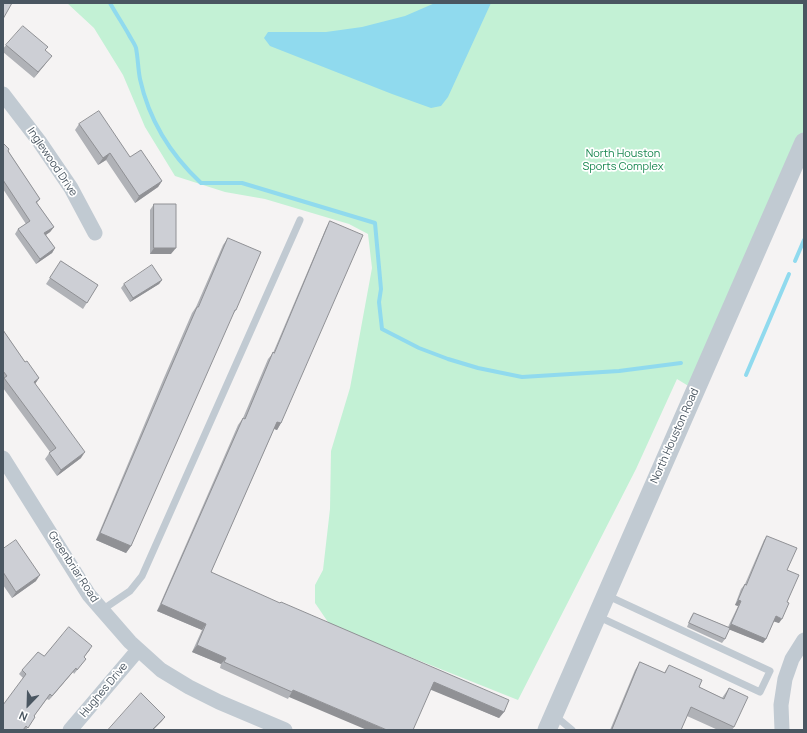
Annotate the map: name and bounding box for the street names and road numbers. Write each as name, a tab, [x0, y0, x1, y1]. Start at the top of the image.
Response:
street label: Inglewood Drive	[24, 125, 80, 199]
street label: North Houston Road	[648, 386, 702, 486]
street label: Greenbriar Road	[45, 529, 101, 605]
street label: Hughes Drive	[77, 660, 131, 720]

